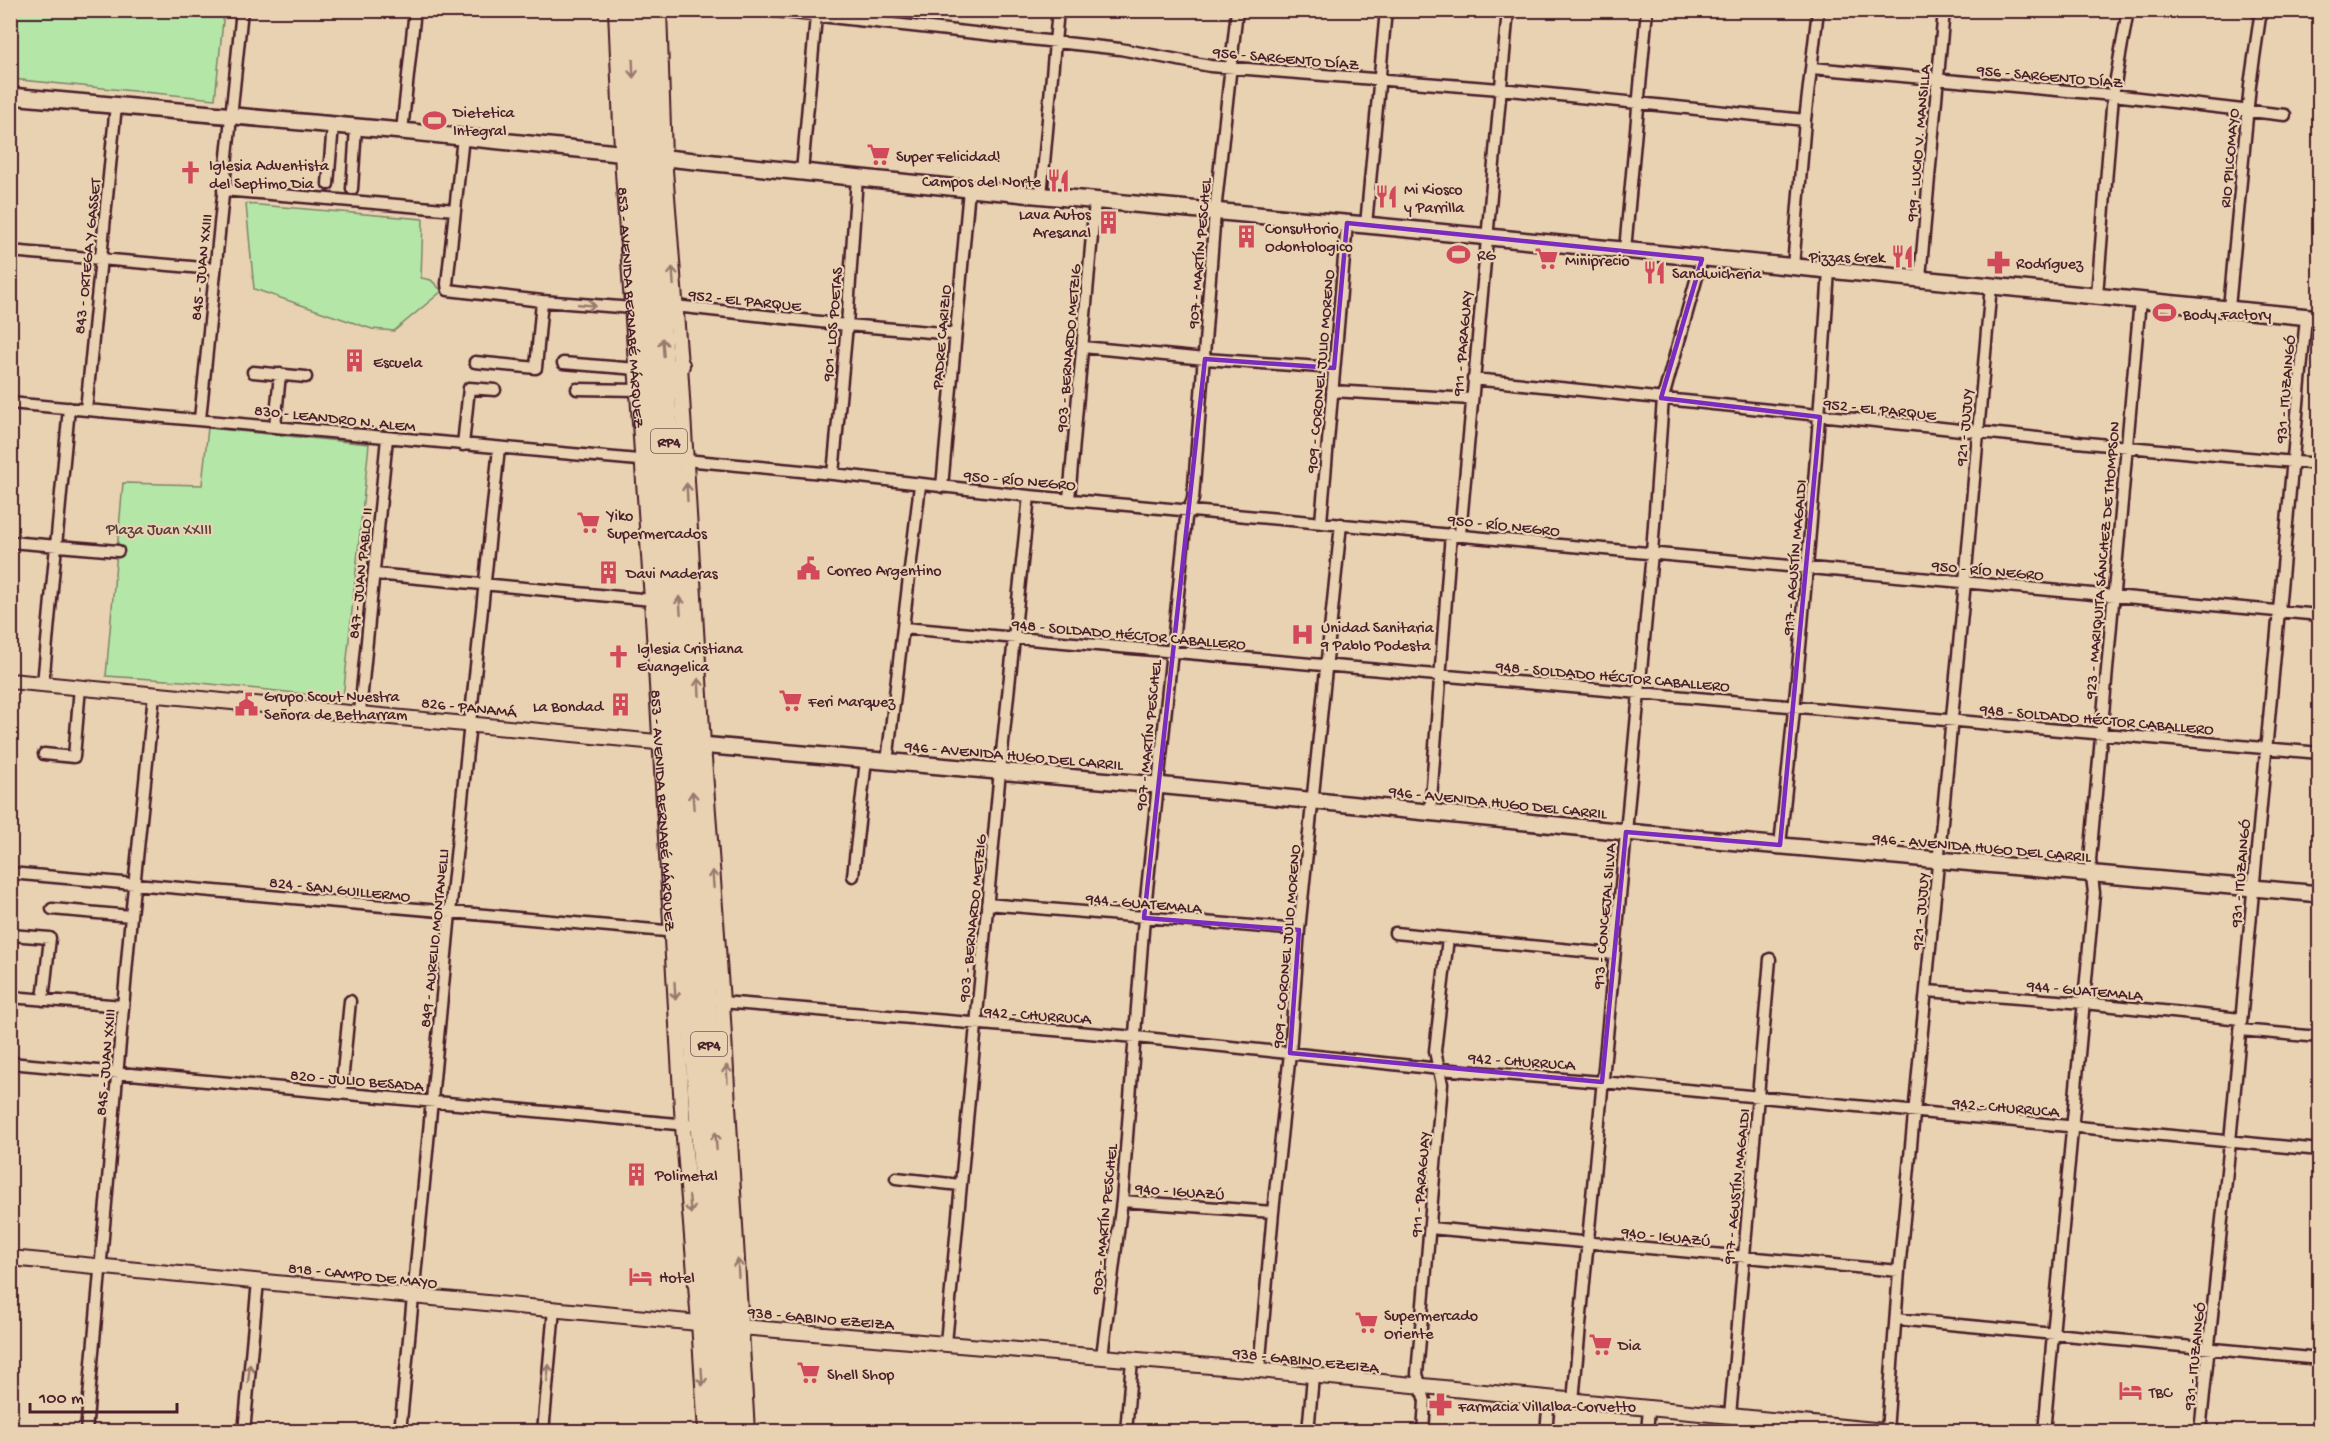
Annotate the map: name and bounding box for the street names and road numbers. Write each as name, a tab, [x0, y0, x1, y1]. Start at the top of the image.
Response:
street label: 956 - SARGENTO DÍAZ	[1211, 44, 1360, 76]
street label: 956 - SARGENTO DÍAZ	[1975, 62, 2124, 94]
street label: 919 - LUCIO V. MANSILLA	[1904, 63, 1937, 223]
street label: RIO PILCOMAYO	[2218, 107, 2245, 209]
street label: 907 - MARTÍN PESCHEL	[1184, 176, 1218, 330]
street label: 843 - ORTEGA Y GASSET	[72, 177, 107, 335]
street label: 853 - AVENIDA BERNABÉ MÁRQUEZ	[611, 186, 646, 430]
street label: 845 - JUAN XXIII	[188, 213, 219, 322]
street label: 903 - BERNARDO METZIG	[1054, 263, 1087, 434]
street label: 901 - LOS POETAS	[820, 266, 849, 383]
street label: 909 - CORONEL JULIO MORENO	[1304, 268, 1341, 475]
street label: PADRE CARIZIO	[929, 284, 958, 391]
street label: 952 - EL PARQUE	[686, 287, 803, 318]
street label: 911 - PARAGUAY	[1450, 290, 1479, 398]
street label: 931 - ITUZAINGÓ	[2273, 334, 2302, 445]
street label: 921 - JUJUY	[1954, 388, 1979, 468]
street label: 952 - EL PARQUE	[1821, 396, 1938, 427]
street label: 830 - LEANDRO N. ALEM	[253, 403, 417, 439]
street label: 923 - MARIQUITA SÁNCHEZ DE THOMPSON	[2082, 421, 2126, 701]
road number: RP4	[651, 429, 687, 453]
street label: 950 - RÍO NEGRO	[962, 467, 1077, 497]
street label: 917 - AGUSTÍN MAGALDI	[1779, 479, 1813, 637]
street label: 847 - JUAN PABLO II	[346, 507, 379, 640]
street label: 950 - RÍO NEGRO	[1446, 511, 1561, 543]
street label: 950 - RÍO NEGRO	[1930, 557, 2045, 587]
street label: 948 - SOLDADO HÉCTOR CABALLERO	[1010, 617, 1247, 656]
street label: 907 - MARTÍN PESCHEL	[1132, 658, 1168, 812]
street label: 948 - SOLDADO HÉCTOR CABALLERO	[1494, 659, 1731, 698]
street label: 853 - AVENIDA BERNABÉ MÁRQUEZ	[644, 689, 678, 933]
street label: 826 - PANAMÁ	[420, 694, 519, 724]
street label: 948 - SOLDADO HÉCTOR CABALLERO	[1978, 702, 2215, 741]
street label: 946 - AVENIDA HUGO DEL CARRIL	[903, 738, 1125, 777]
street label: 946 - AVENIDA HUGO DEL CARRIL	[1387, 783, 1609, 825]
street label: 931 - ITUZAINGÓ	[2228, 818, 2257, 929]
street label: 946 - AVENIDA HUGO DEL CARRIL	[1871, 830, 2093, 869]
street label: 903 - BERNARDO METZIG	[956, 833, 993, 1004]
street label: 913 - CONCEJAL SILVA	[1591, 841, 1622, 991]
street label: 909 - CORONEL JULIO MORENO	[1270, 843, 1307, 1050]
street label: 849 - AURELIO MONTANELLI	[418, 848, 455, 1029]
street label: 921 - JUJUY	[1910, 872, 1935, 952]
street label: 824 - SAN GUILLERMO	[268, 875, 412, 908]
street label: 944 - GUATEMALA	[1084, 891, 1204, 920]
street label: 944 - GUATEMALA	[2025, 978, 2145, 1007]
street label: 942 - CHURRUCA	[983, 1004, 1093, 1031]
street label: 845 - JUAN XXIII	[93, 1008, 122, 1117]
road number: RP4	[691, 1032, 727, 1056]
street label: 942 - CHURRUCA	[1467, 1050, 1577, 1077]
street label: 820 - JULIO BESADA	[289, 1067, 426, 1098]
street label: 942 - CHURRUCA	[1950, 1095, 2061, 1124]
street label: 917 - AGUSTÍN MAGALDI	[1720, 1108, 1756, 1266]
street label: 911 - PARAGUAY	[1408, 1131, 1437, 1239]
street label: 907 - MARTÍN PESCHEL	[1088, 1142, 1124, 1296]
street label: 940 - IGUAZÚ	[1133, 1181, 1225, 1206]
street label: 940 - IGUAZÚ	[1619, 1224, 1711, 1253]
street label: 818 - CAMPO DE MAYO	[287, 1260, 438, 1295]
street label: 931 - ITUZAINGÓ	[2181, 1301, 2212, 1412]
street label: 938 - GABINO EZEIZA	[746, 1305, 896, 1336]
street label: 938 - GABINO EZEIZA	[1231, 1345, 1381, 1380]

